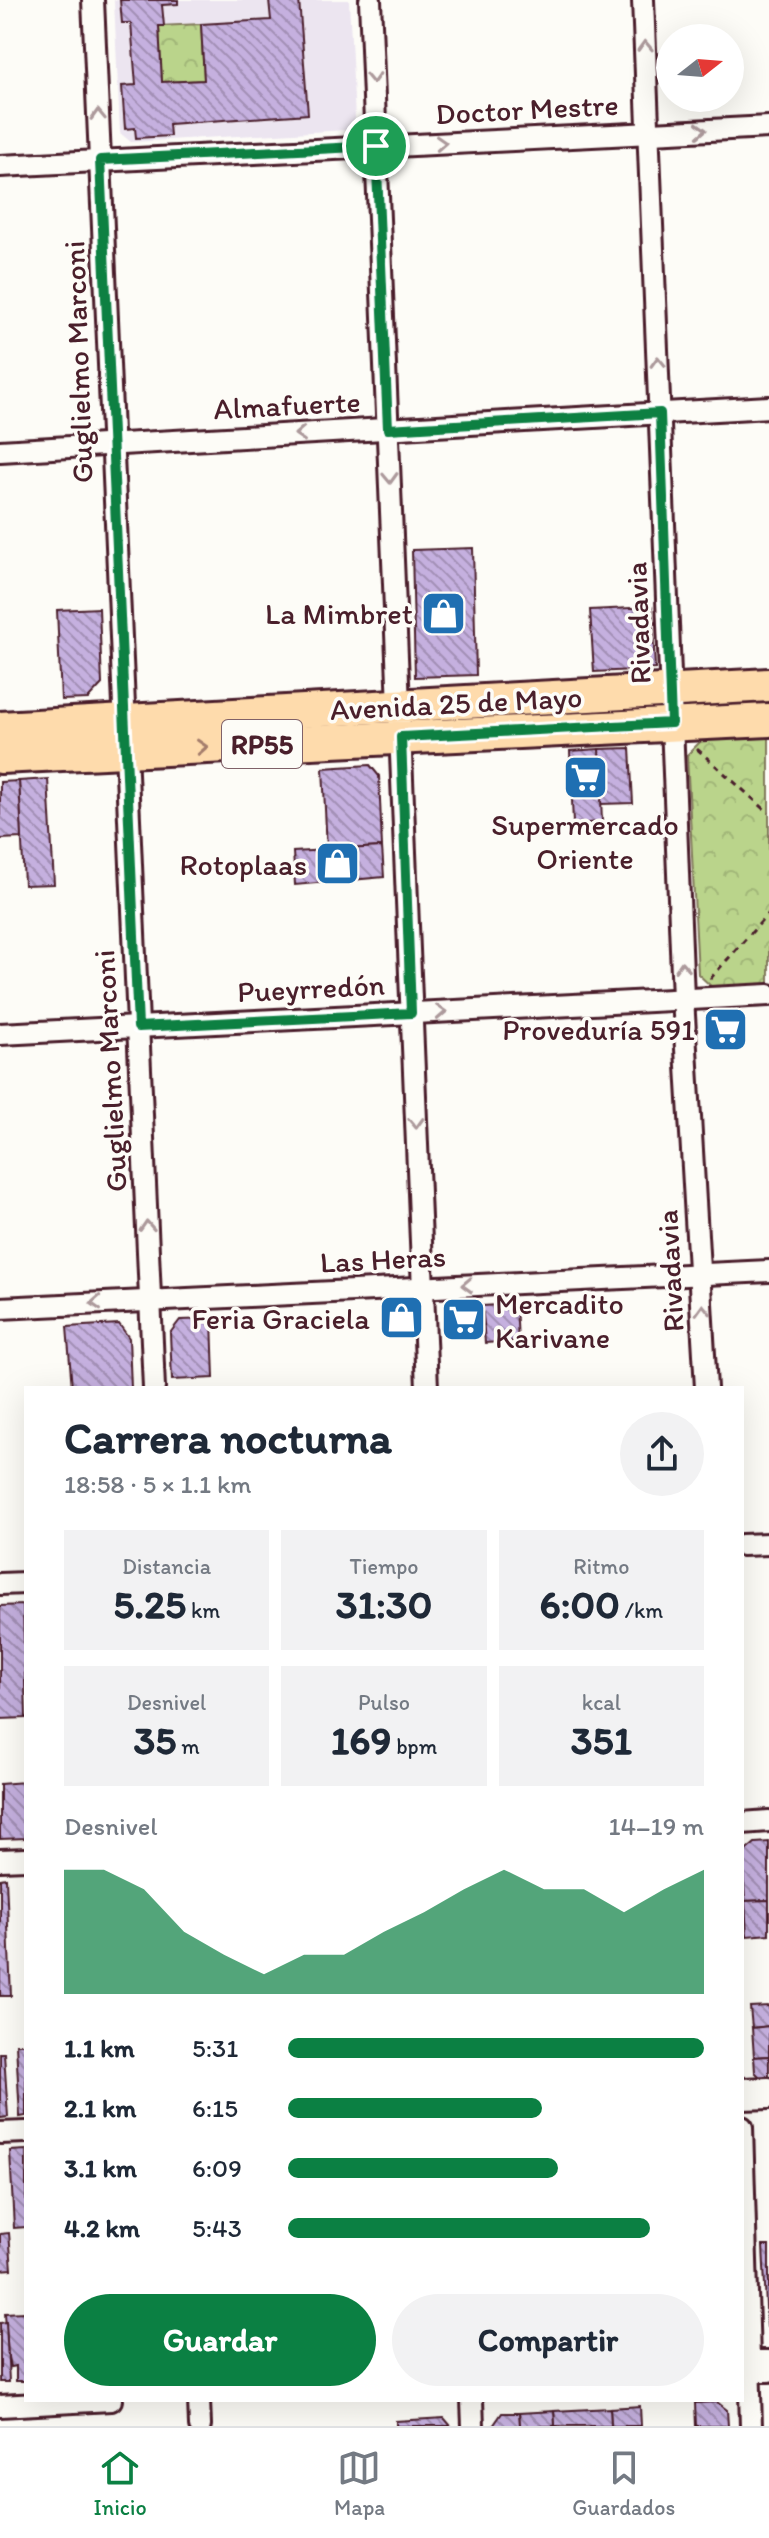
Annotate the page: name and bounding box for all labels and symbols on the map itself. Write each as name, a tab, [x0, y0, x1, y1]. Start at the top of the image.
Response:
north arrow	[656, 24, 744, 112]
one-way arrow	[636, 39, 653, 52]
one-way arrow	[365, 72, 382, 85]
street label: Doctor Mestre	[435, 86, 619, 132]
one-way arrow	[89, 108, 106, 121]
pin	[342, 112, 410, 180]
one-way arrow	[695, 122, 708, 139]
one-way arrow	[435, 135, 448, 152]
street label: Guglielmo Marconi	[55, 240, 101, 484]
one-way arrow	[649, 355, 666, 368]
street label: Almafuerte	[213, 383, 361, 427]
one-way arrow	[293, 425, 306, 442]
one-way arrow	[382, 472, 399, 485]
street label: Rivadavia	[617, 561, 659, 685]
shop icon: La Mimbret	[420, 589, 468, 637]
place label: La Mimbret	[265, 595, 413, 632]
street label: Avenida 25 de Mayo	[329, 678, 583, 728]
road number: RP55	[222, 720, 302, 768]
one-way arrow	[196, 738, 209, 755]
supermarket icon: Supermercado Oriente	[561, 754, 609, 802]
place label: Supermercado Oriente	[491, 806, 679, 877]
shop icon: Rotoplaas	[314, 840, 362, 888]
place label: Rotoplaas	[180, 846, 307, 883]
street label: Guglielmo Marconi	[85, 949, 135, 1193]
one-way arrow	[673, 960, 690, 973]
street label: Pueyrredón	[236, 966, 386, 1010]
one-way arrow	[435, 1003, 448, 1020]
supermarket icon: Proveduría 591	[702, 1005, 750, 1053]
place label: Proveduría 591	[502, 1011, 695, 1048]
one-way arrow	[407, 1117, 424, 1130]
street label: Rivadavia	[648, 1209, 692, 1333]
one-way arrow	[139, 1219, 156, 1232]
street label: Las Heras	[319, 1237, 447, 1281]
one-way arrow	[460, 1277, 473, 1294]
place label: Mercadito Karivane	[495, 1285, 624, 1356]
shop icon: Feria Graciela	[377, 1294, 425, 1342]
one-way arrow	[89, 1295, 102, 1312]
supermarket icon: Mercadito Karivane	[440, 1296, 488, 1344]
place label: Feria Graciela	[191, 1300, 370, 1337]
one-way arrow	[694, 1303, 711, 1316]

